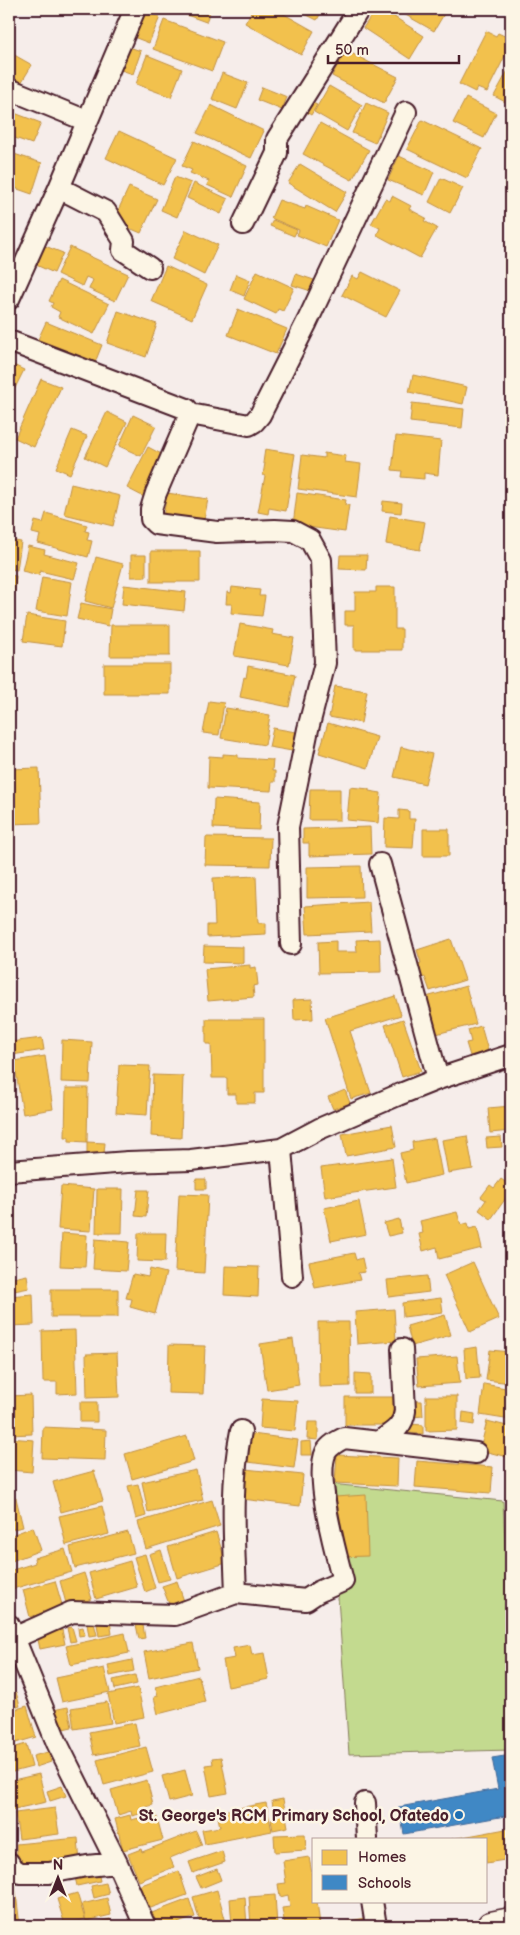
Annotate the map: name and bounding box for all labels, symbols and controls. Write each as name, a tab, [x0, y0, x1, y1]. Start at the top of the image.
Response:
scale bar	[328, 32, 459, 64]
text: 50 m	[335, 41, 369, 60]
place label: St. George's RCM Primary School, Ofatedo	[139, 1807, 449, 1826]
marker: St. George's RCM Primary School, Ofatedo	[453, 1809, 465, 1821]
legend	[312, 1838, 488, 1902]
text: Homes	[358, 1848, 407, 1867]
north arrow	[32, 1852, 82, 1902]
text: N	[53, 1857, 63, 1874]
text: Schools	[358, 1874, 412, 1893]

